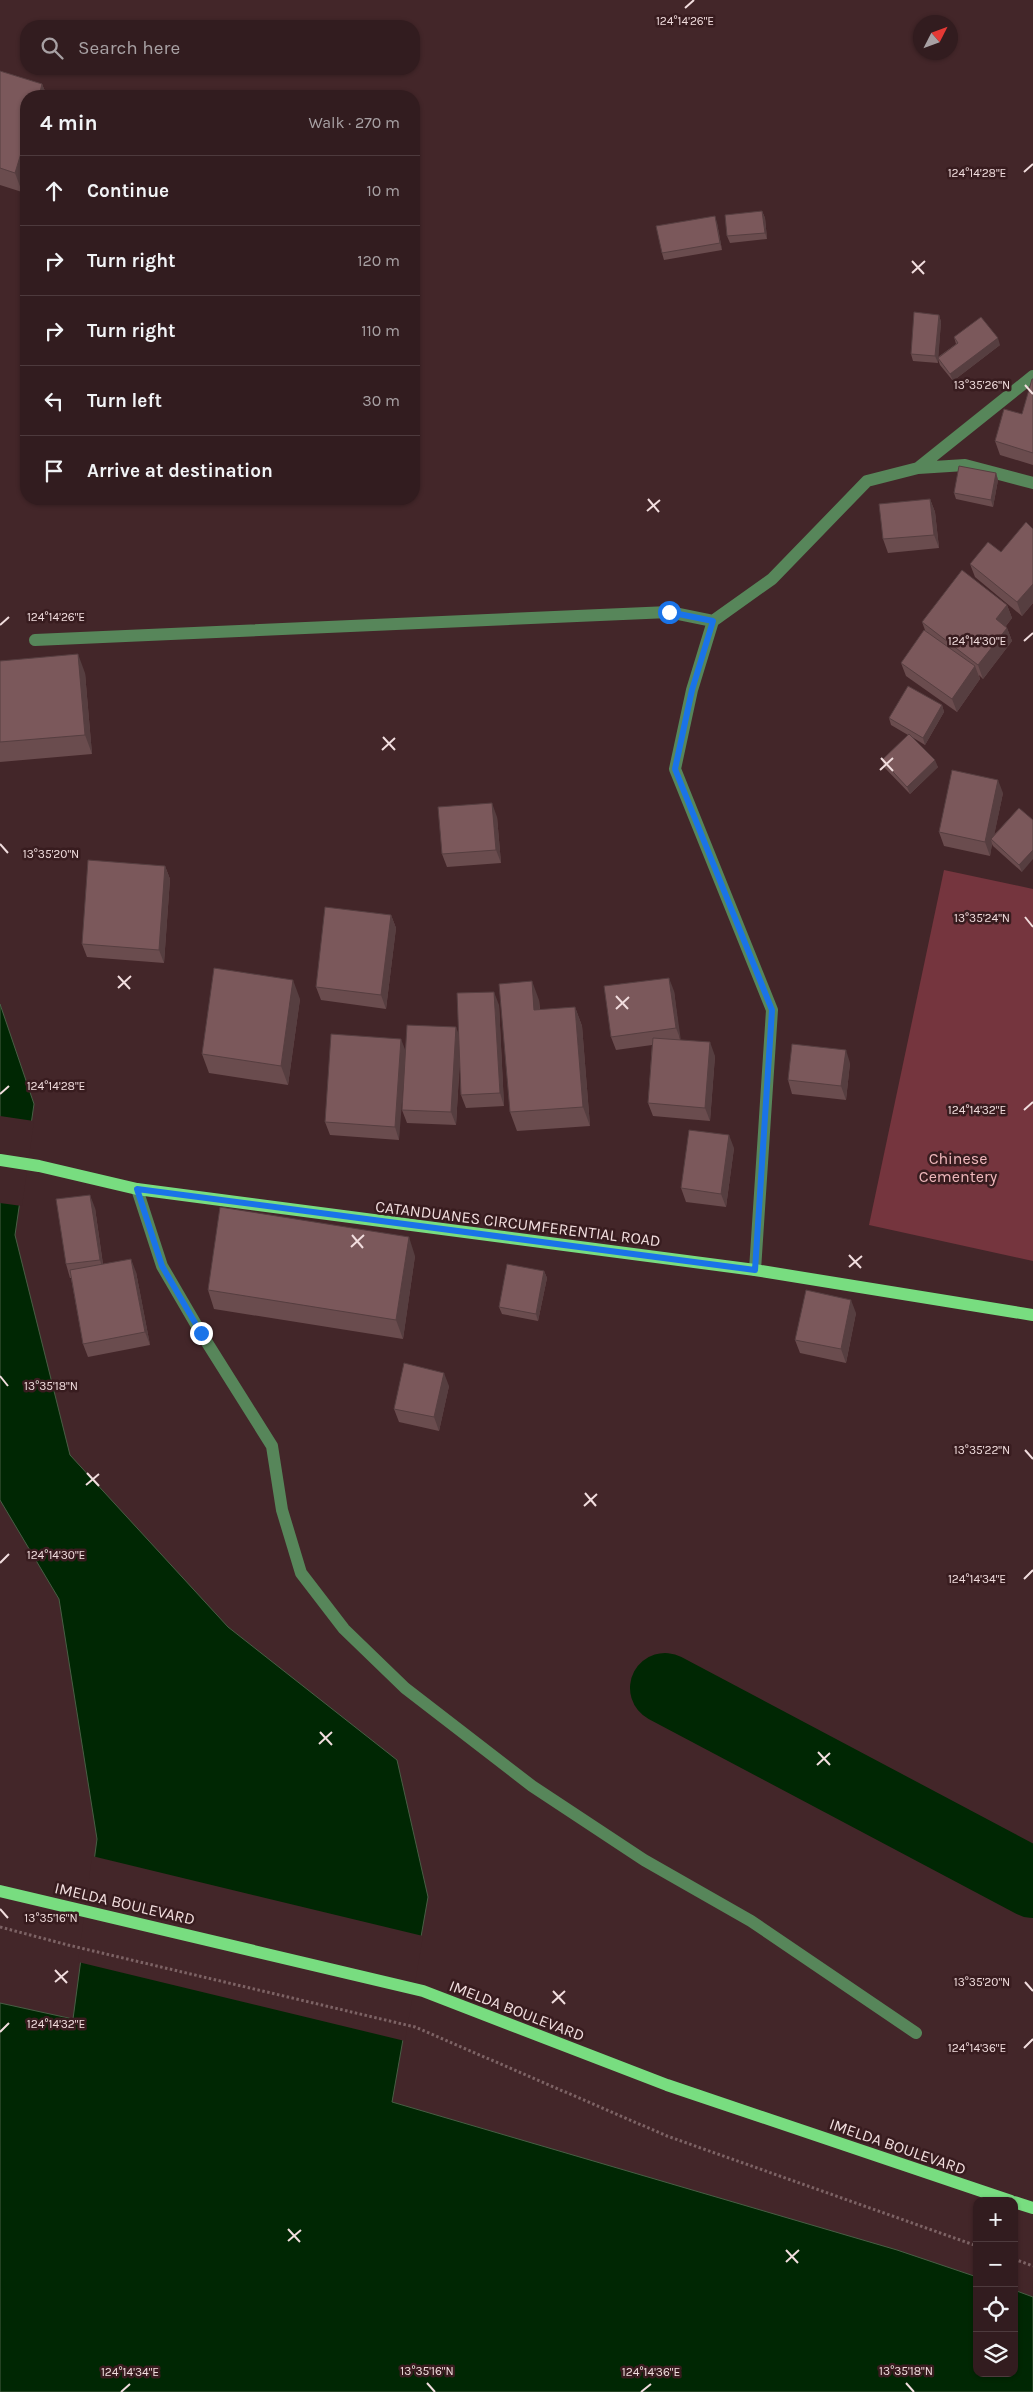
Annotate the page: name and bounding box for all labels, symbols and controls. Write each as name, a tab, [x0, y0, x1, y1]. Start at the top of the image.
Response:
text: 124°14'26"E	[656, 14, 714, 28]
north arrow	[913, 15, 958, 60]
search box	[20, 20, 420, 75]
icon: search	[38, 34, 66, 62]
text: Search here	[78, 37, 180, 59]
text: 4 min	[40, 111, 98, 135]
text: Walk · 270 m	[308, 113, 400, 132]
text: 124°14'28"E	[948, 166, 1006, 180]
icon: ahead	[40, 177, 68, 205]
text: Continue	[87, 180, 169, 202]
text: 10 m	[366, 181, 400, 200]
icon: right	[40, 247, 68, 275]
text: Turn right	[87, 250, 176, 272]
text: 120 m	[357, 251, 400, 270]
icon: right	[40, 317, 68, 345]
text: Turn right	[87, 320, 176, 342]
text: 110 m	[361, 321, 400, 340]
text: 13°35'26"N	[954, 378, 1010, 392]
icon: left	[40, 387, 68, 415]
text: Turn left	[87, 390, 162, 412]
text: 30 m	[362, 391, 400, 410]
icon: arrive	[40, 457, 68, 485]
text: Arrive at destination	[87, 460, 273, 482]
route start	[658, 601, 681, 624]
text: 124°14'26"E	[27, 610, 85, 624]
text: 124°14'30"E	[948, 634, 1006, 648]
text: 13°35'20"N	[23, 847, 79, 861]
text: 13°35'24"N	[954, 911, 1010, 925]
text: 124°14'28"E	[27, 1079, 85, 1093]
text: 124°14'32"E	[948, 1103, 1006, 1117]
park label: Chinese Cementery	[919, 1149, 998, 1186]
street label: CATANDUANES CIRCUMFERENTIAL ROAD	[374, 1197, 662, 1250]
route end	[190, 1322, 213, 1345]
text: 13°35'18"N	[24, 1379, 78, 1393]
text: 13°35'22"N	[954, 1443, 1010, 1457]
text: 124°14'30"E	[27, 1548, 85, 1562]
text: 124°14'34"E	[948, 1572, 1006, 1586]
street label: IMELDA BOULEVARD	[53, 1878, 197, 1929]
text: 13°35'16"N	[24, 1911, 78, 1925]
text: 13°35'20"N	[954, 1975, 1010, 1989]
street label: IMELDA BOULEVARD	[447, 1976, 587, 2045]
text: 124°14'32"E	[27, 2017, 85, 2031]
text: 124°14'36"E	[948, 2041, 1006, 2055]
street label: IMELDA BOULEVARD	[827, 2114, 969, 2179]
map controls	[973, 2197, 1018, 2377]
button: +	[973, 2197, 1018, 2242]
button: −	[973, 2242, 1018, 2287]
button: locate	[973, 2287, 1018, 2332]
button: layers	[973, 2332, 1018, 2377]
text: 13°35'16"N	[400, 2364, 454, 2378]
text: 13°35'18"N	[879, 2364, 933, 2378]
text: 124°14'34"E	[101, 2365, 159, 2379]
text: 124°14'36"E	[622, 2365, 680, 2379]

